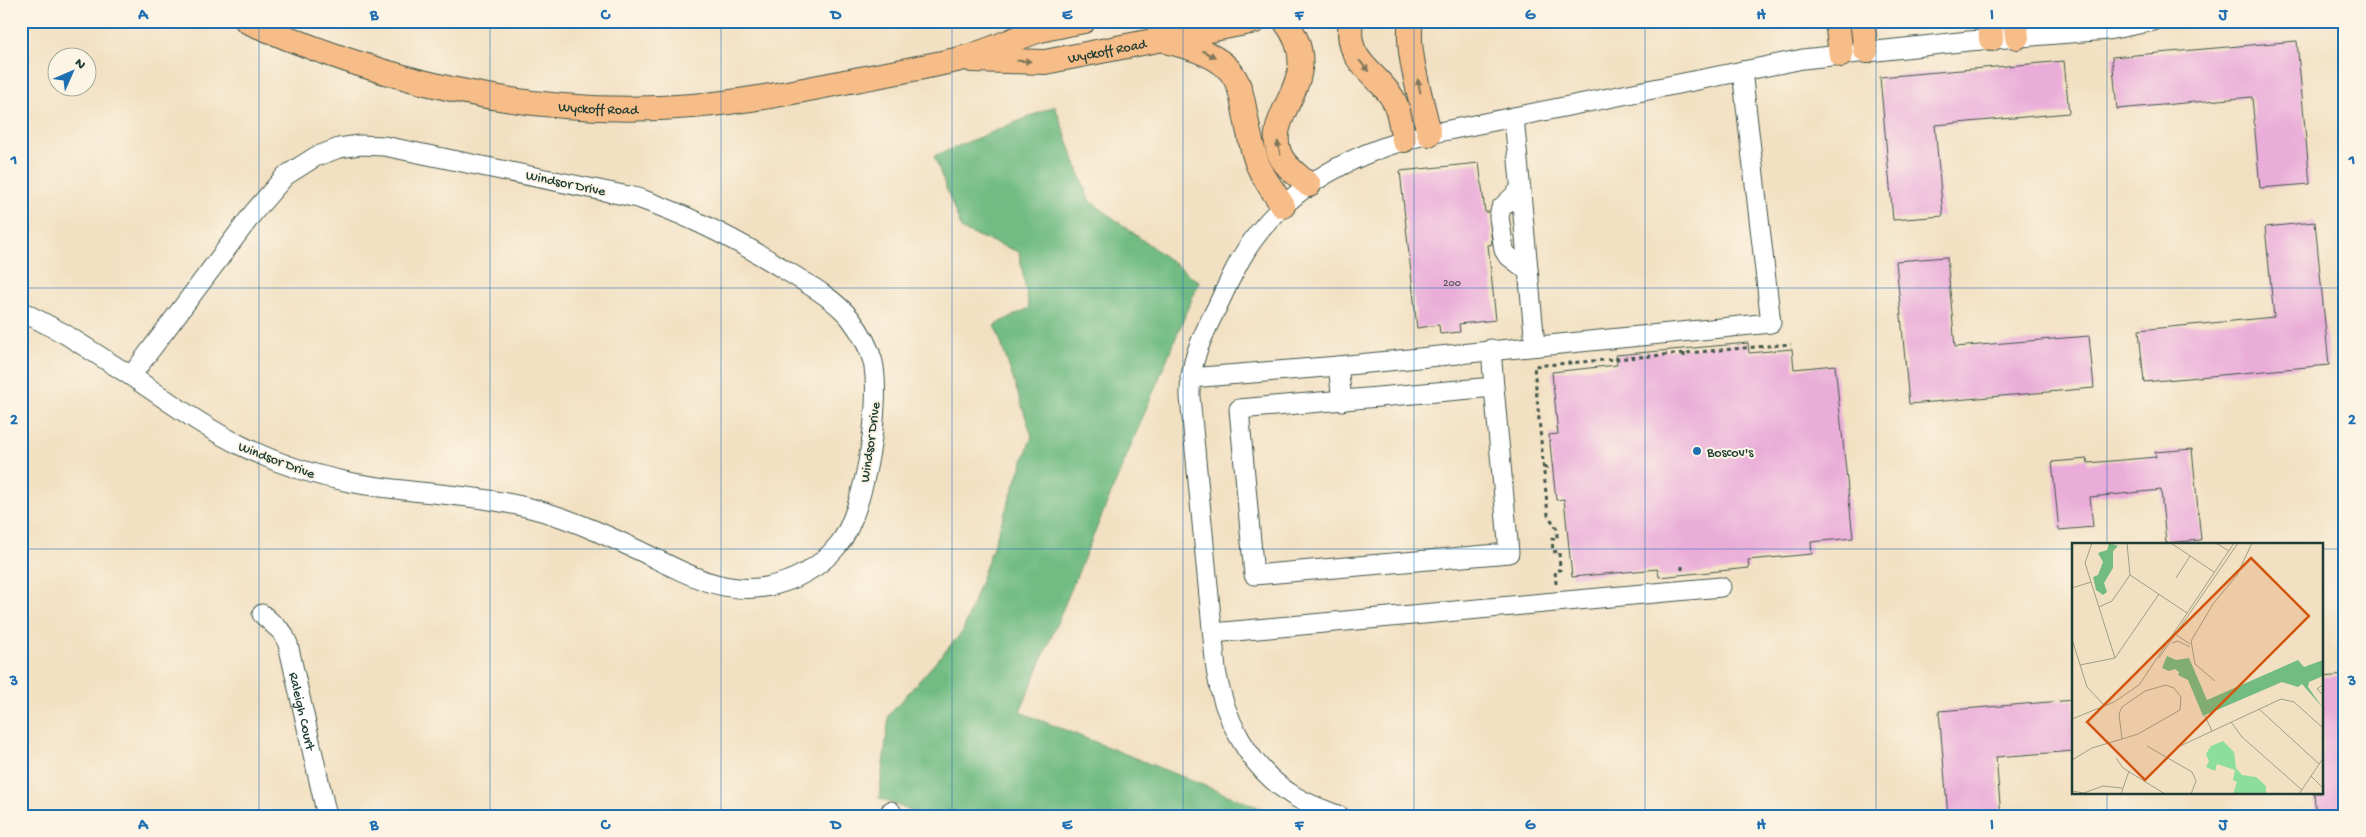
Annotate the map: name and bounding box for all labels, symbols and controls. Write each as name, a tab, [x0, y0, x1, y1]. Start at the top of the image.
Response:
text: A	[137, 7, 149, 26]
text: B	[369, 7, 379, 26]
text: C	[600, 7, 611, 26]
text: D	[829, 7, 842, 26]
text: E	[1062, 7, 1073, 26]
text: F	[1294, 7, 1305, 26]
text: G	[1525, 7, 1536, 26]
text: H	[1756, 7, 1766, 26]
text: I	[1990, 7, 1994, 26]
text: J	[2218, 7, 2229, 26]
street label: Wyckoff Road	[1067, 36, 1150, 68]
north arrow	[48, 48, 98, 98]
one-way arrow	[1202, 51, 1216, 59]
text: N	[70, 55, 89, 74]
one-way arrow	[1016, 58, 1032, 66]
one-way arrow	[1358, 60, 1369, 73]
one-way arrow	[1415, 79, 1423, 94]
street label: Wyckoff Road	[558, 99, 640, 120]
one-way arrow	[1275, 141, 1283, 156]
text: 1	[10, 152, 17, 171]
text: 1	[2348, 152, 2355, 171]
street label: Windsor Drive	[524, 168, 608, 201]
house number: 200	[1443, 278, 1461, 290]
street label: Windsor Drive	[857, 400, 886, 484]
text: 2	[10, 412, 18, 431]
text: 2	[2348, 412, 2356, 431]
street label: Windsor Drive	[235, 439, 318, 484]
marker: Boscov's	[1691, 445, 1703, 457]
place label: Boscov's	[1706, 445, 1754, 462]
inset map	[2072, 543, 2324, 794]
street label: Raleigh Court	[284, 671, 318, 753]
text: 3	[9, 673, 18, 692]
text: 3	[2347, 673, 2356, 692]
text: A	[137, 817, 149, 836]
text: B	[369, 817, 379, 836]
text: C	[600, 817, 611, 836]
text: D	[829, 817, 842, 836]
text: E	[1062, 817, 1073, 836]
text: F	[1294, 817, 1305, 836]
text: G	[1525, 817, 1536, 836]
text: H	[1756, 817, 1766, 836]
text: I	[1990, 817, 1994, 836]
text: J	[2218, 817, 2229, 836]

